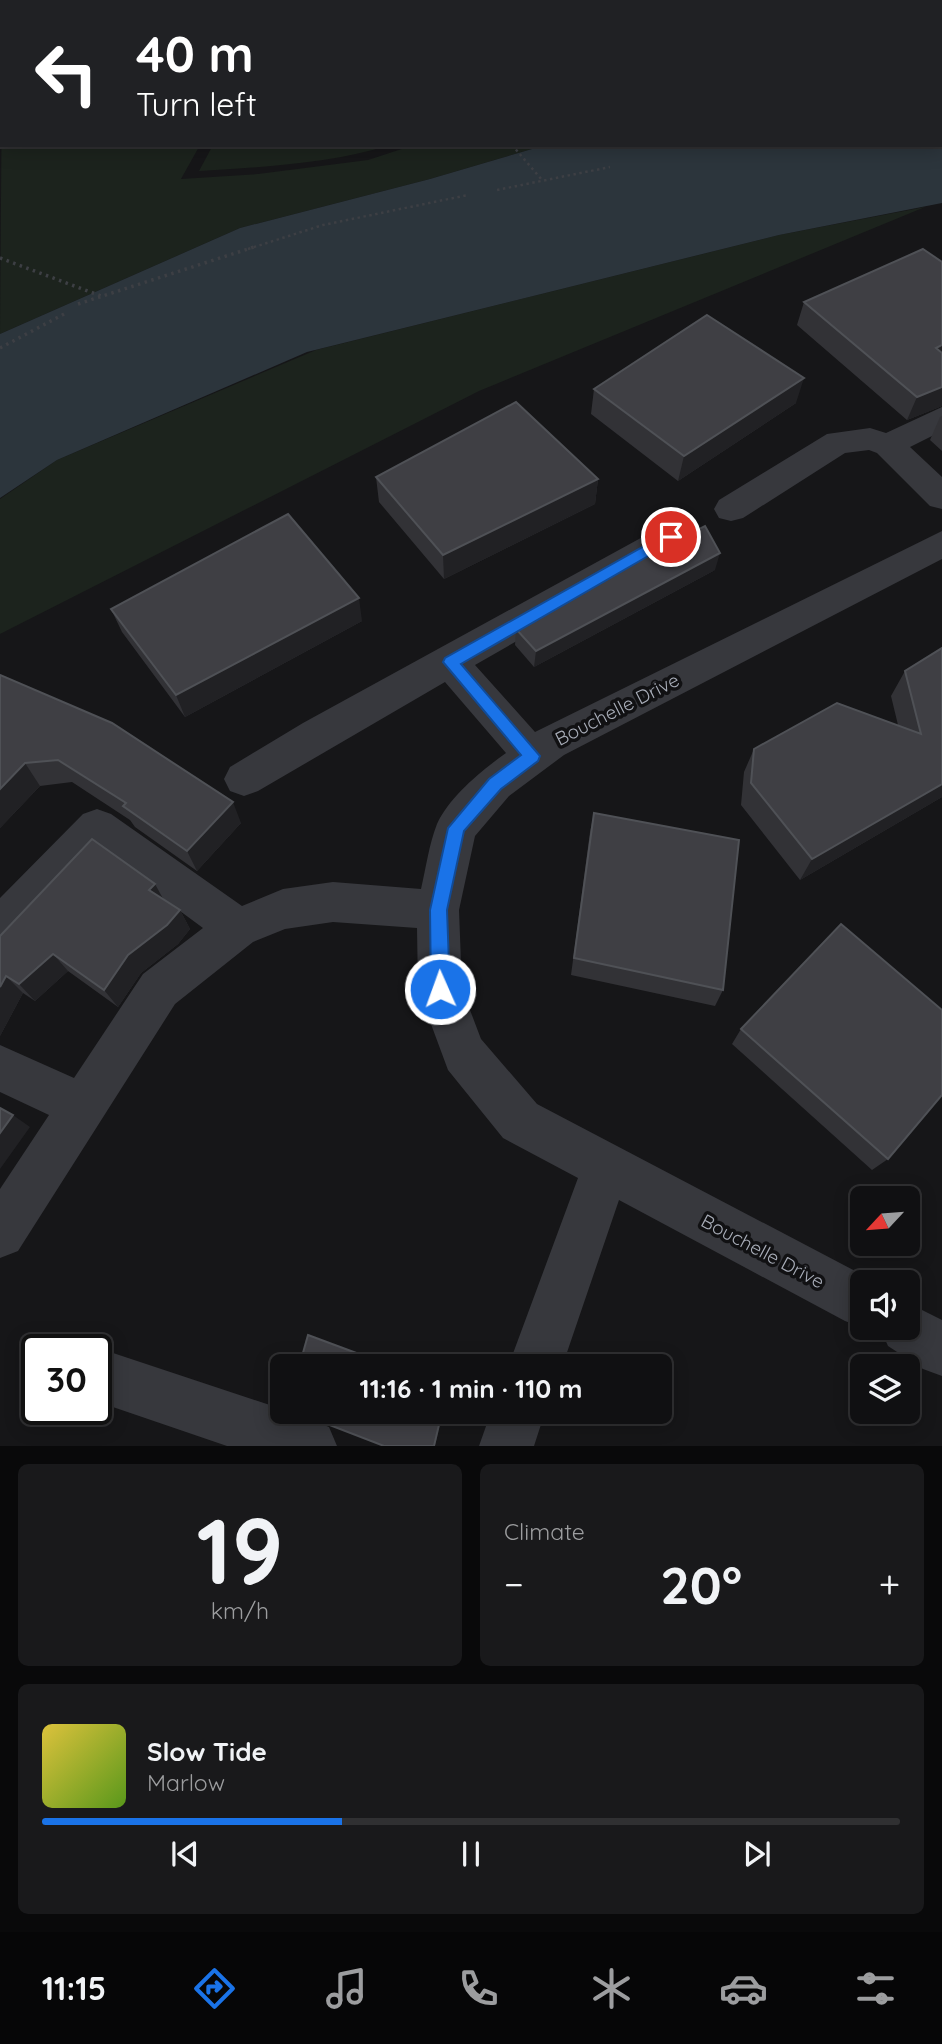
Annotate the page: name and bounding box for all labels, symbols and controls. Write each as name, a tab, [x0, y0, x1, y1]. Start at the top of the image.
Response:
text: 40 m	[136, 23, 254, 84]
icon: left	[21, 28, 112, 119]
text: Turn left	[136, 84, 257, 124]
pin	[641, 507, 701, 567]
icon: arrive	[652, 518, 690, 556]
street label: Bouchelle Drive	[551, 667, 683, 751]
position arrow	[403, 952, 477, 1026]
north arrow	[850, 1186, 920, 1256]
map controls	[850, 1186, 920, 1424]
street label: Bouchelle Drive	[697, 1208, 829, 1294]
button: sound	[850, 1270, 920, 1340]
speed limit sign: 30	[21, 1334, 112, 1425]
button: layers	[850, 1354, 920, 1424]
text: 11:16 · 1 min · 110 m	[360, 1372, 582, 1405]
text: 19	[196, 1493, 284, 1607]
text: Climate	[504, 1517, 585, 1546]
text: 20°	[660, 1552, 742, 1617]
text: −	[504, 1560, 524, 1608]
text: +	[879, 1560, 900, 1608]
text: km/h	[211, 1596, 269, 1625]
text: Slow Tide	[147, 1735, 267, 1768]
text: Marlow	[147, 1768, 225, 1797]
icon: previous	[166, 1835, 204, 1873]
icon: pause	[452, 1835, 490, 1873]
icon: next	[738, 1835, 776, 1873]
icon: directions	[190, 1964, 239, 2013]
icon: music	[322, 1964, 371, 2013]
icon: phone	[454, 1964, 503, 2013]
icon: climate	[587, 1964, 636, 2013]
icon: car	[719, 1964, 768, 2013]
icon: filters	[851, 1964, 900, 2013]
text: 11:15	[42, 1968, 106, 2008]

